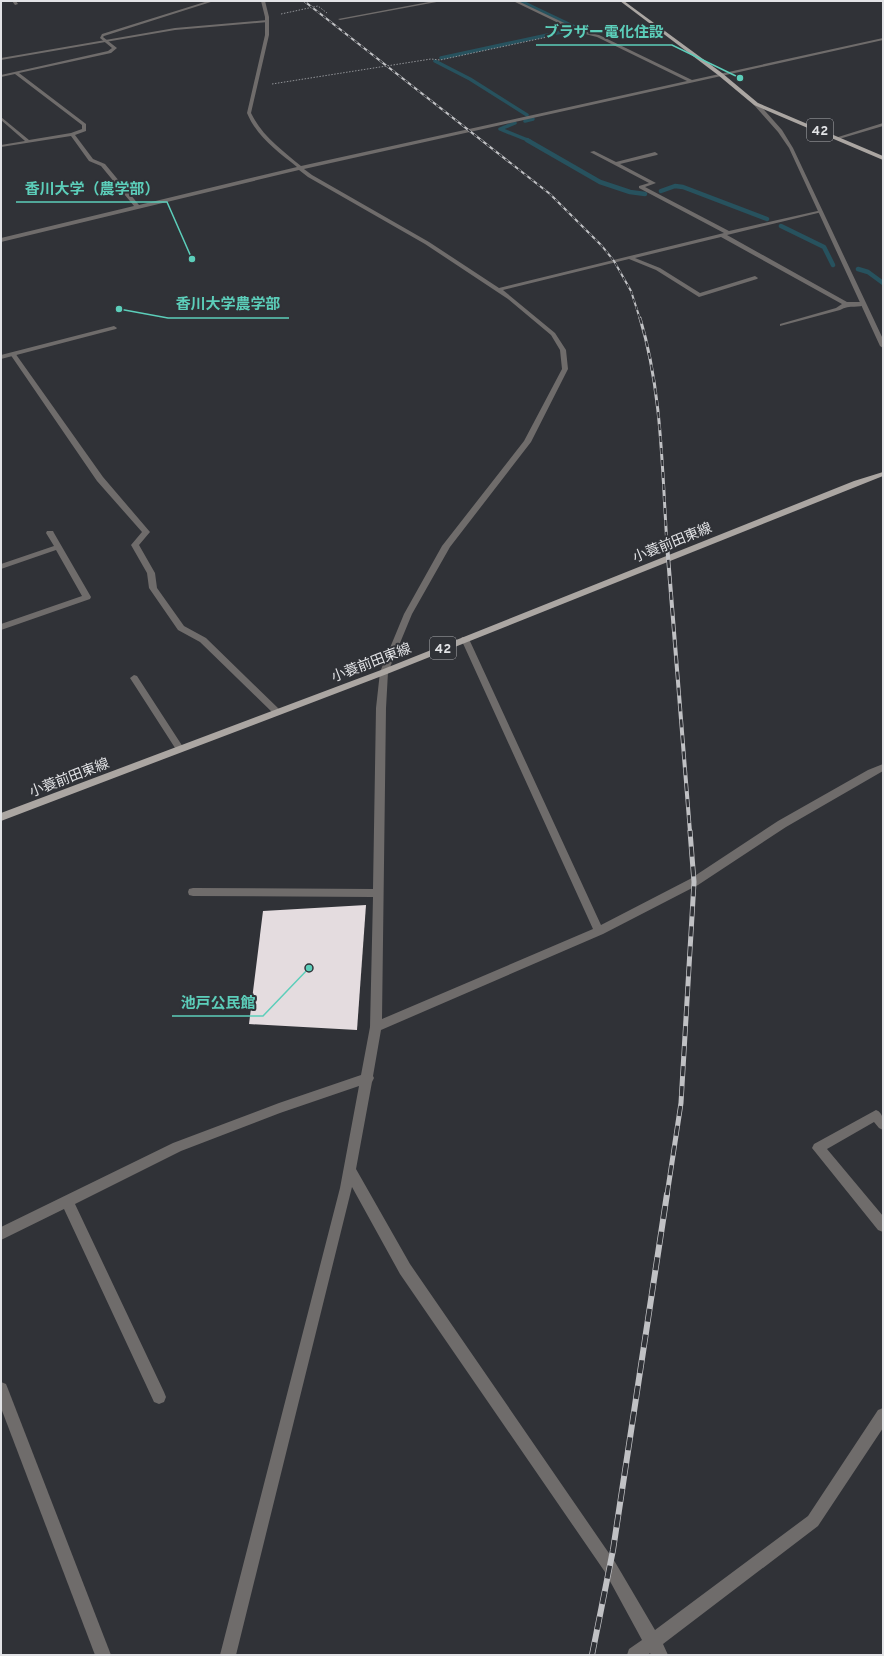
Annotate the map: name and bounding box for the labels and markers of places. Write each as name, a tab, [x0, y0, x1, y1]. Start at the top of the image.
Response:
callout: ブラザー電化住設	[536, 18, 672, 45]
callout: 香川大学（農学部）	[16, 175, 167, 202]
callout: 香川大学農学部	[168, 291, 289, 318]
callout: 池戸公民館	[172, 989, 263, 1016]

